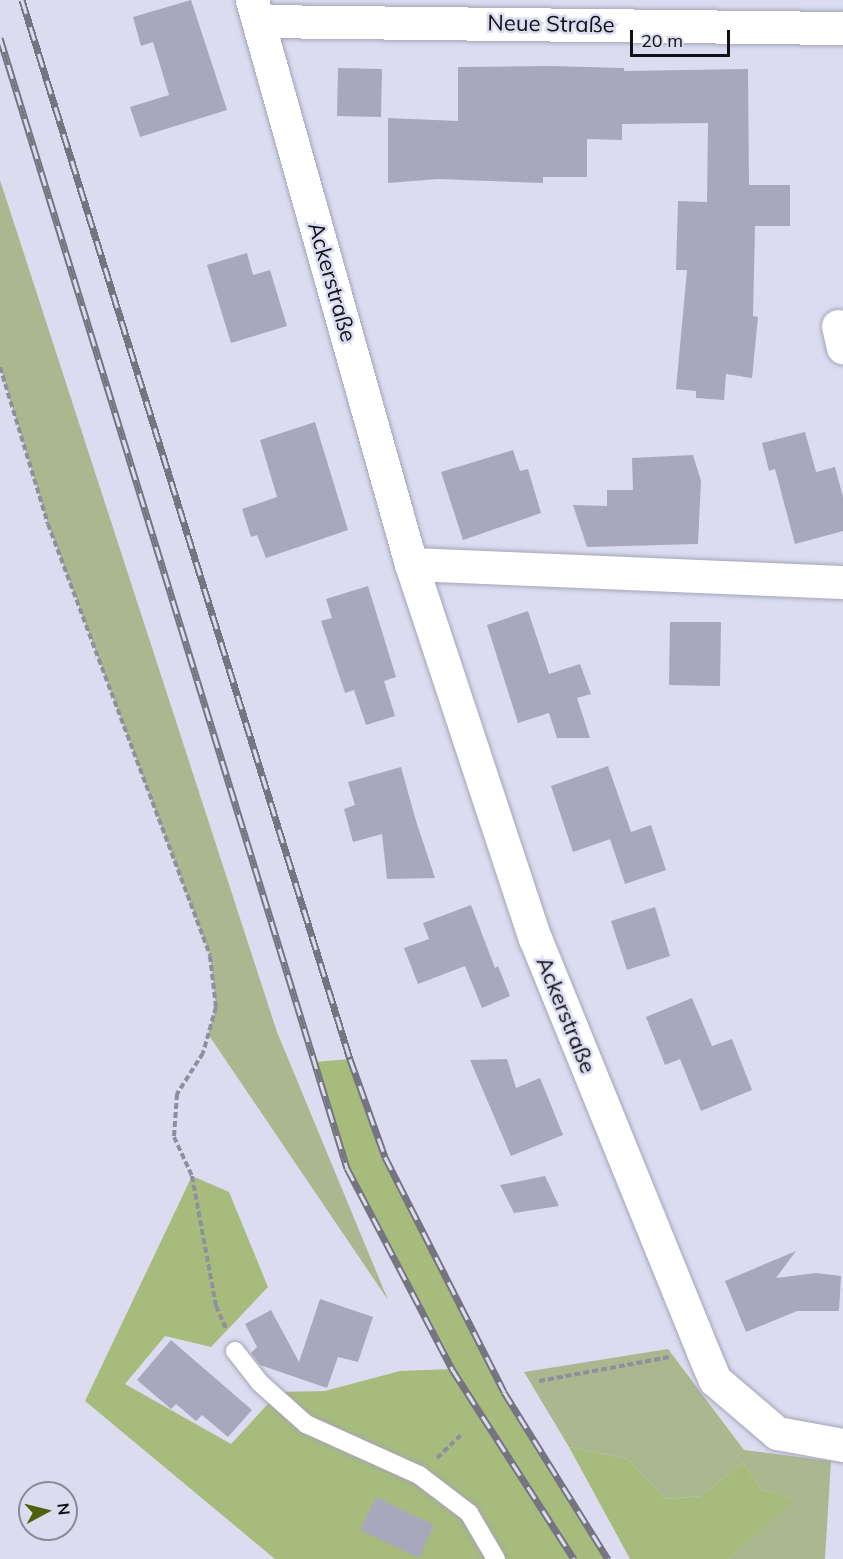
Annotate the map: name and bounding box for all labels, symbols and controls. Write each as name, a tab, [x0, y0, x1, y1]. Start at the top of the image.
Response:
street label: Neue Straße	[487, 10, 615, 38]
scale bar	[633, 18, 734, 56]
text: 20 m	[641, 29, 683, 52]
street label: Ackerstraße	[302, 219, 362, 345]
street label: Ackerstraße	[531, 953, 601, 1077]
north arrow	[18, 1481, 78, 1541]
text: N	[53, 1502, 75, 1516]

